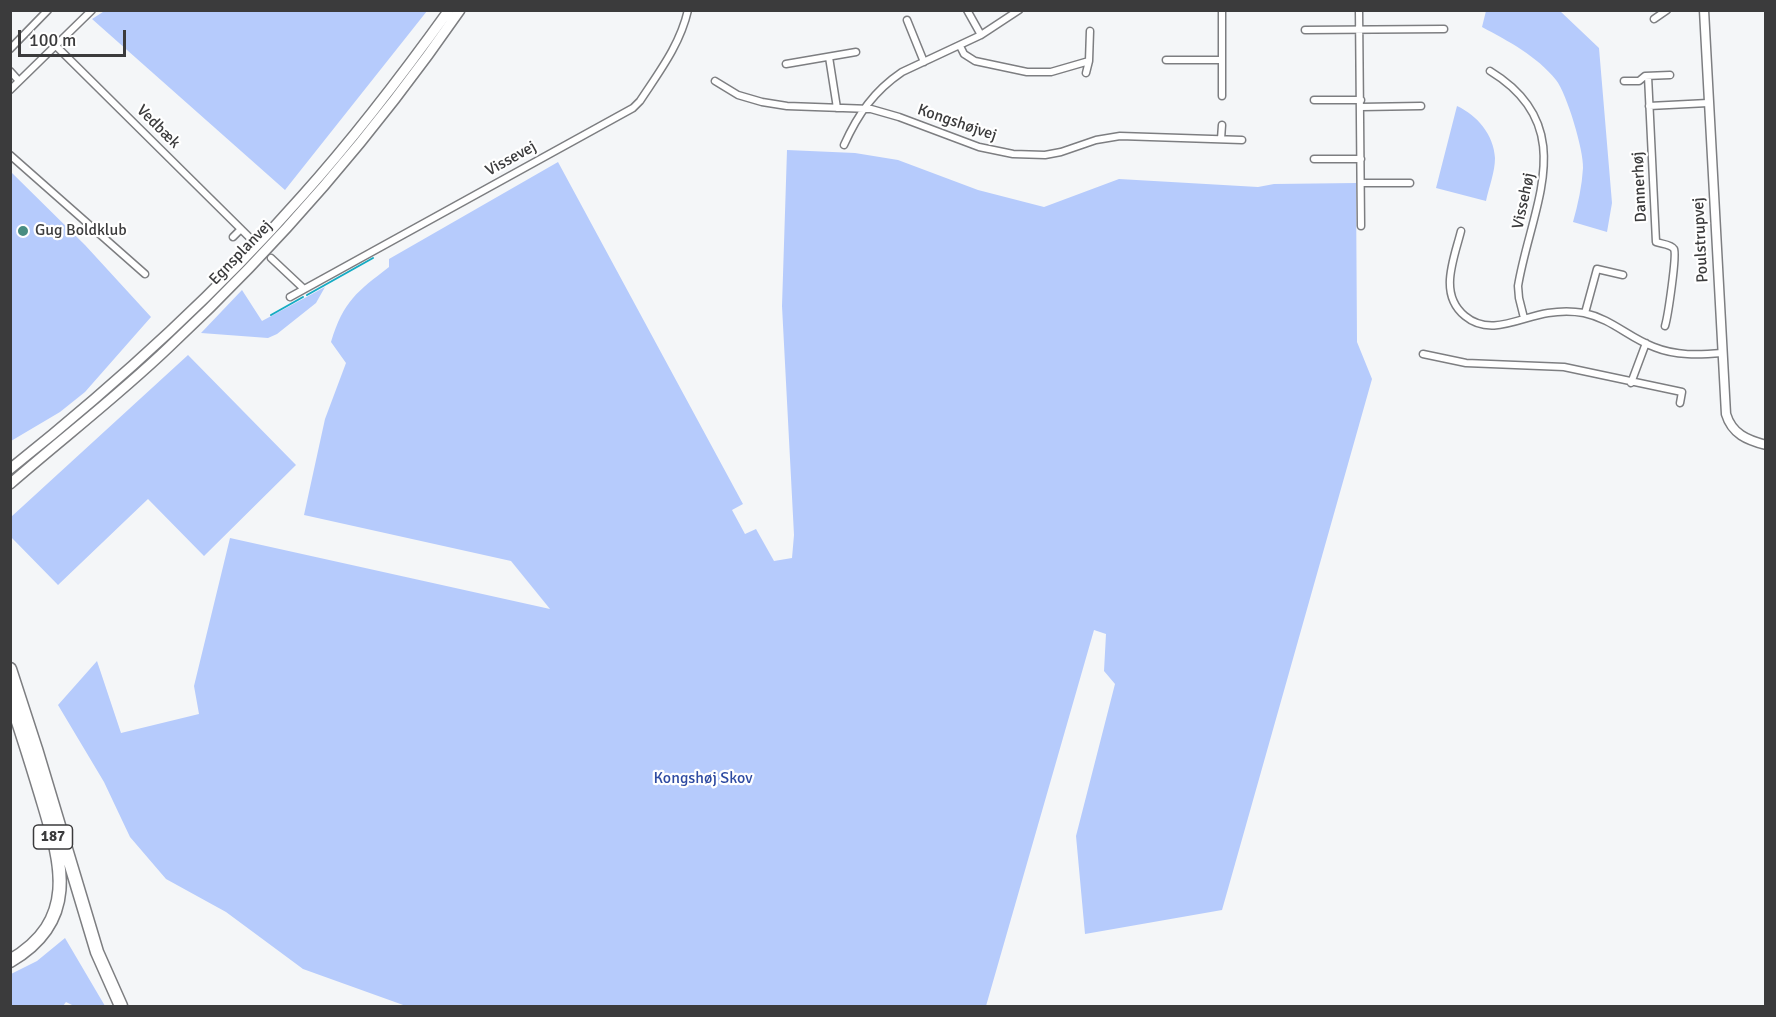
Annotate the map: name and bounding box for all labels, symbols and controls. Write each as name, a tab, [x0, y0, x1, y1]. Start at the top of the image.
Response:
scale bar	[21, 18, 129, 56]
text: 100 m	[29, 29, 76, 51]
street label: Kongshøjvej	[915, 100, 999, 146]
street label: Vedbæk	[132, 101, 184, 153]
street label: Vissevej	[482, 137, 540, 181]
street label: Dannerhøj	[1629, 151, 1651, 223]
street label: Vissehøj	[1509, 171, 1539, 231]
street label: Poulstrupvej	[1689, 197, 1713, 283]
street label: Egnsplanvej	[205, 217, 277, 289]
place label: Gug Boldklub	[35, 221, 127, 241]
marker: Gug Boldklub	[16, 224, 30, 238]
park label: Kongshøj Skov	[654, 769, 752, 789]
road number: 187	[34, 825, 72, 849]

